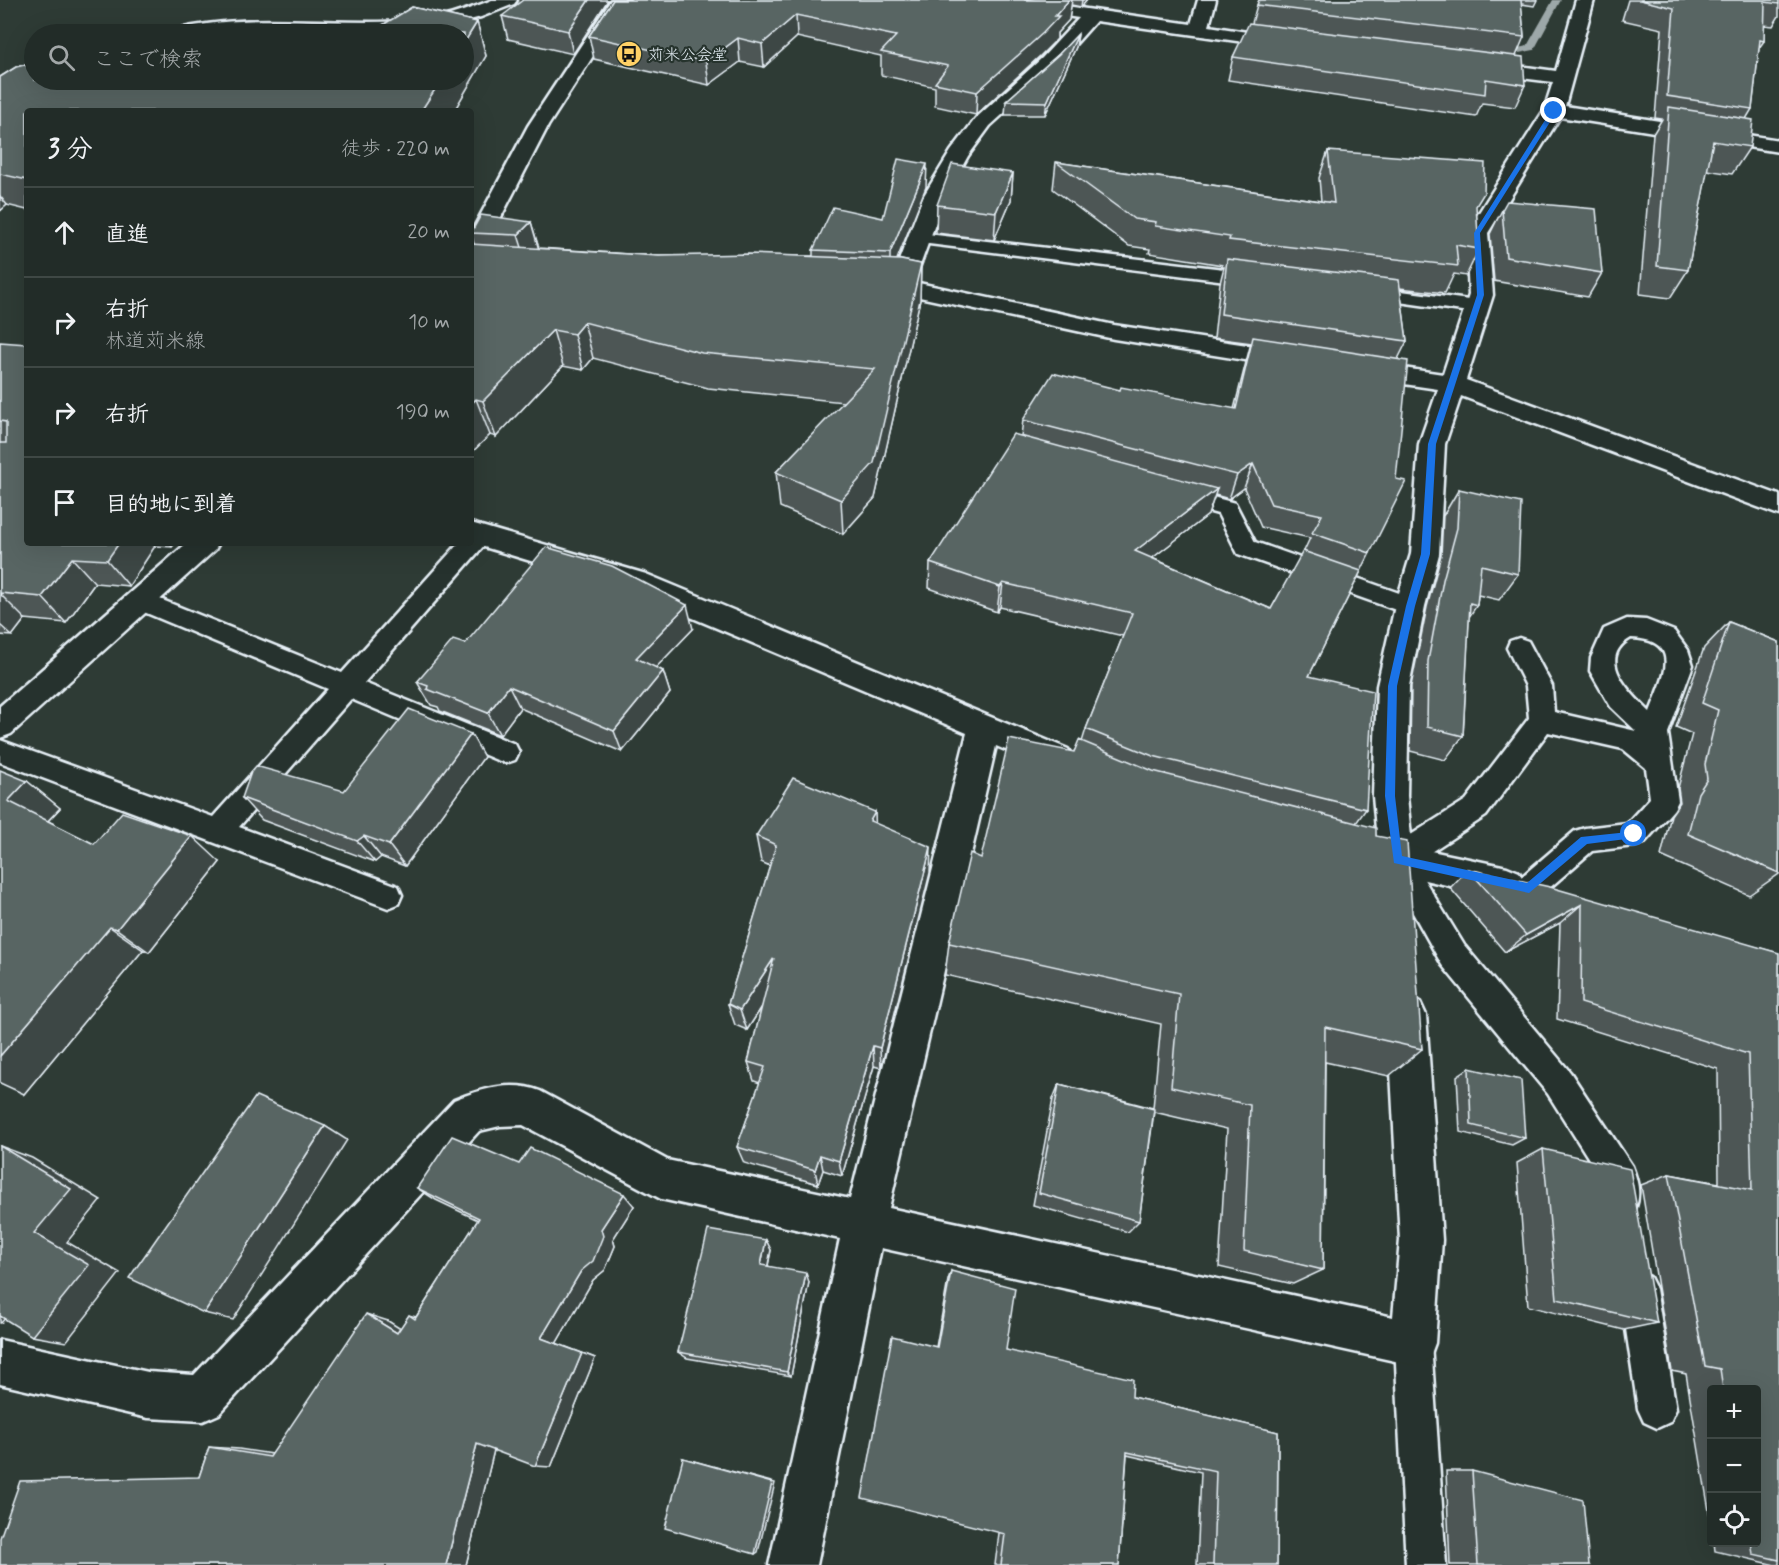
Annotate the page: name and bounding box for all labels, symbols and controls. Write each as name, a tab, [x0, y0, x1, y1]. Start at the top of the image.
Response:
search box	[24, 24, 474, 90]
bus stop icon: 苅米公会堂	[614, 39, 644, 69]
icon: search	[45, 41, 78, 74]
place label: 苅米公会堂	[648, 45, 728, 66]
text: ここで検索	[93, 46, 203, 74]
route end	[1540, 97, 1566, 123]
text: 3 分	[48, 133, 93, 167]
text: 徒歩 · 220 m	[341, 136, 450, 163]
icon: ahead	[48, 216, 81, 249]
text: 20 m	[407, 219, 450, 246]
text: 直進	[105, 221, 149, 249]
text: 右折	[105, 296, 149, 324]
icon: right	[48, 306, 81, 339]
text: 10 m	[408, 309, 450, 336]
text: 林道苅米線	[105, 328, 205, 355]
icon: right	[48, 396, 81, 429]
text: 190 m	[396, 399, 450, 426]
text: 右折	[105, 401, 149, 429]
icon: arrive	[48, 486, 81, 519]
text: 目的地に到着	[105, 491, 237, 519]
route start	[1620, 820, 1646, 846]
map controls	[1707, 1385, 1761, 1547]
button: +	[1707, 1385, 1761, 1439]
button: −	[1707, 1439, 1761, 1493]
button: locate	[1707, 1493, 1761, 1547]

